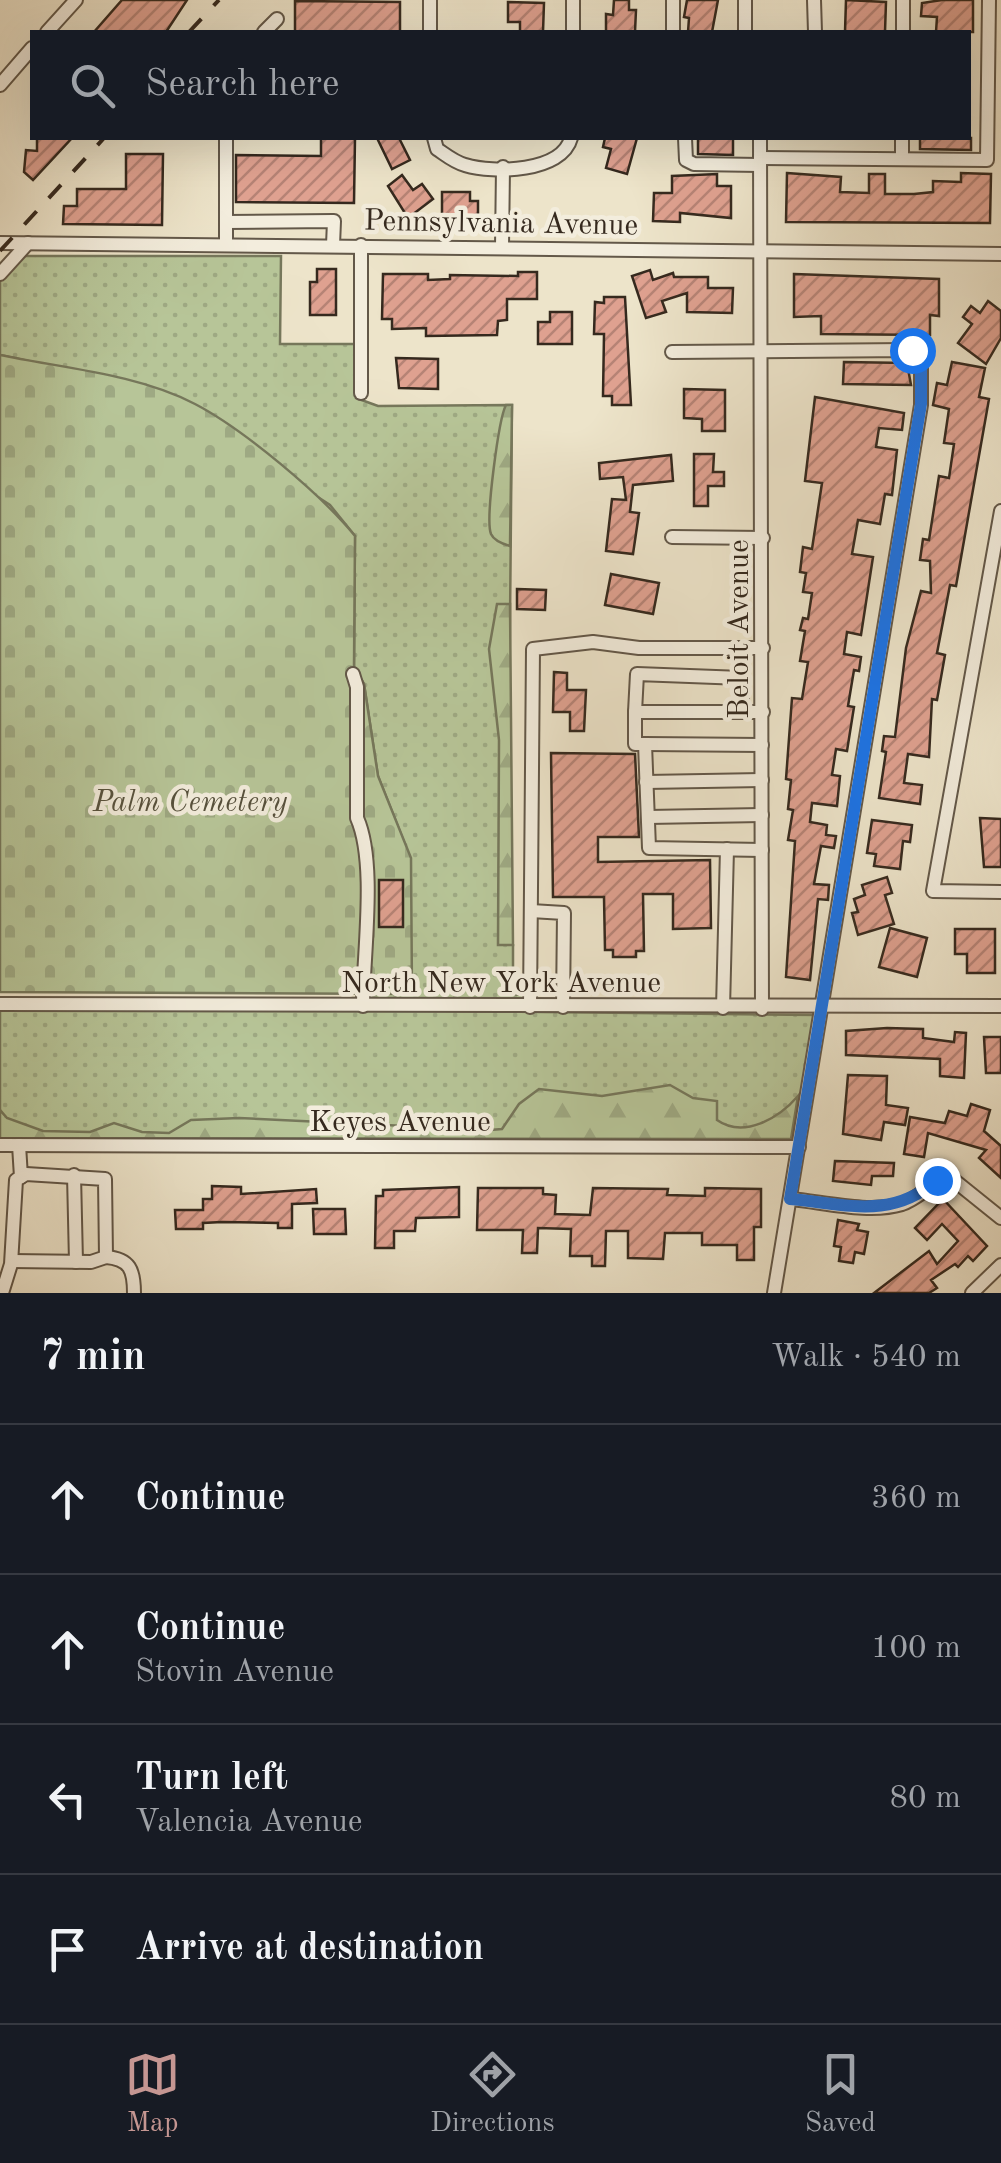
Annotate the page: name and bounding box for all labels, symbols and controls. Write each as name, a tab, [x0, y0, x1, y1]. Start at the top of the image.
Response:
search box	[30, 30, 971, 140]
icon: search	[65, 58, 120, 113]
text: Search here	[145, 66, 340, 104]
street label: Pennsylvania Avenue	[363, 207, 639, 241]
route start	[890, 328, 936, 374]
street label: Beloit Avenue	[725, 539, 755, 719]
park label: Palm Cemetery	[92, 788, 288, 818]
street label: North New York Avenue	[341, 969, 661, 999]
street label: Keyes Avenue	[309, 1108, 491, 1138]
route end	[915, 1158, 961, 1204]
text: 7 min	[40, 1337, 146, 1379]
text: Walk · 540 m	[771, 1342, 961, 1374]
icon: ahead	[40, 1472, 95, 1527]
text: Continue	[135, 1480, 285, 1518]
text: 360 m	[871, 1483, 961, 1515]
text: Continue	[135, 1610, 285, 1648]
icon: ahead	[40, 1622, 95, 1677]
text: 100 m	[871, 1633, 961, 1665]
text: Stovin Avenue	[135, 1657, 334, 1689]
text: Turn left	[135, 1760, 288, 1798]
icon: left	[40, 1772, 95, 1827]
text: 80 m	[890, 1783, 961, 1815]
text: Valencia Avenue	[135, 1807, 363, 1839]
icon: arrive	[40, 1922, 95, 1977]
text: Arrive at destination	[135, 1930, 484, 1968]
tab: Map	[125, 2047, 180, 2142]
tab: Directions	[430, 2047, 555, 2142]
tab: Saved	[805, 2047, 876, 2142]

